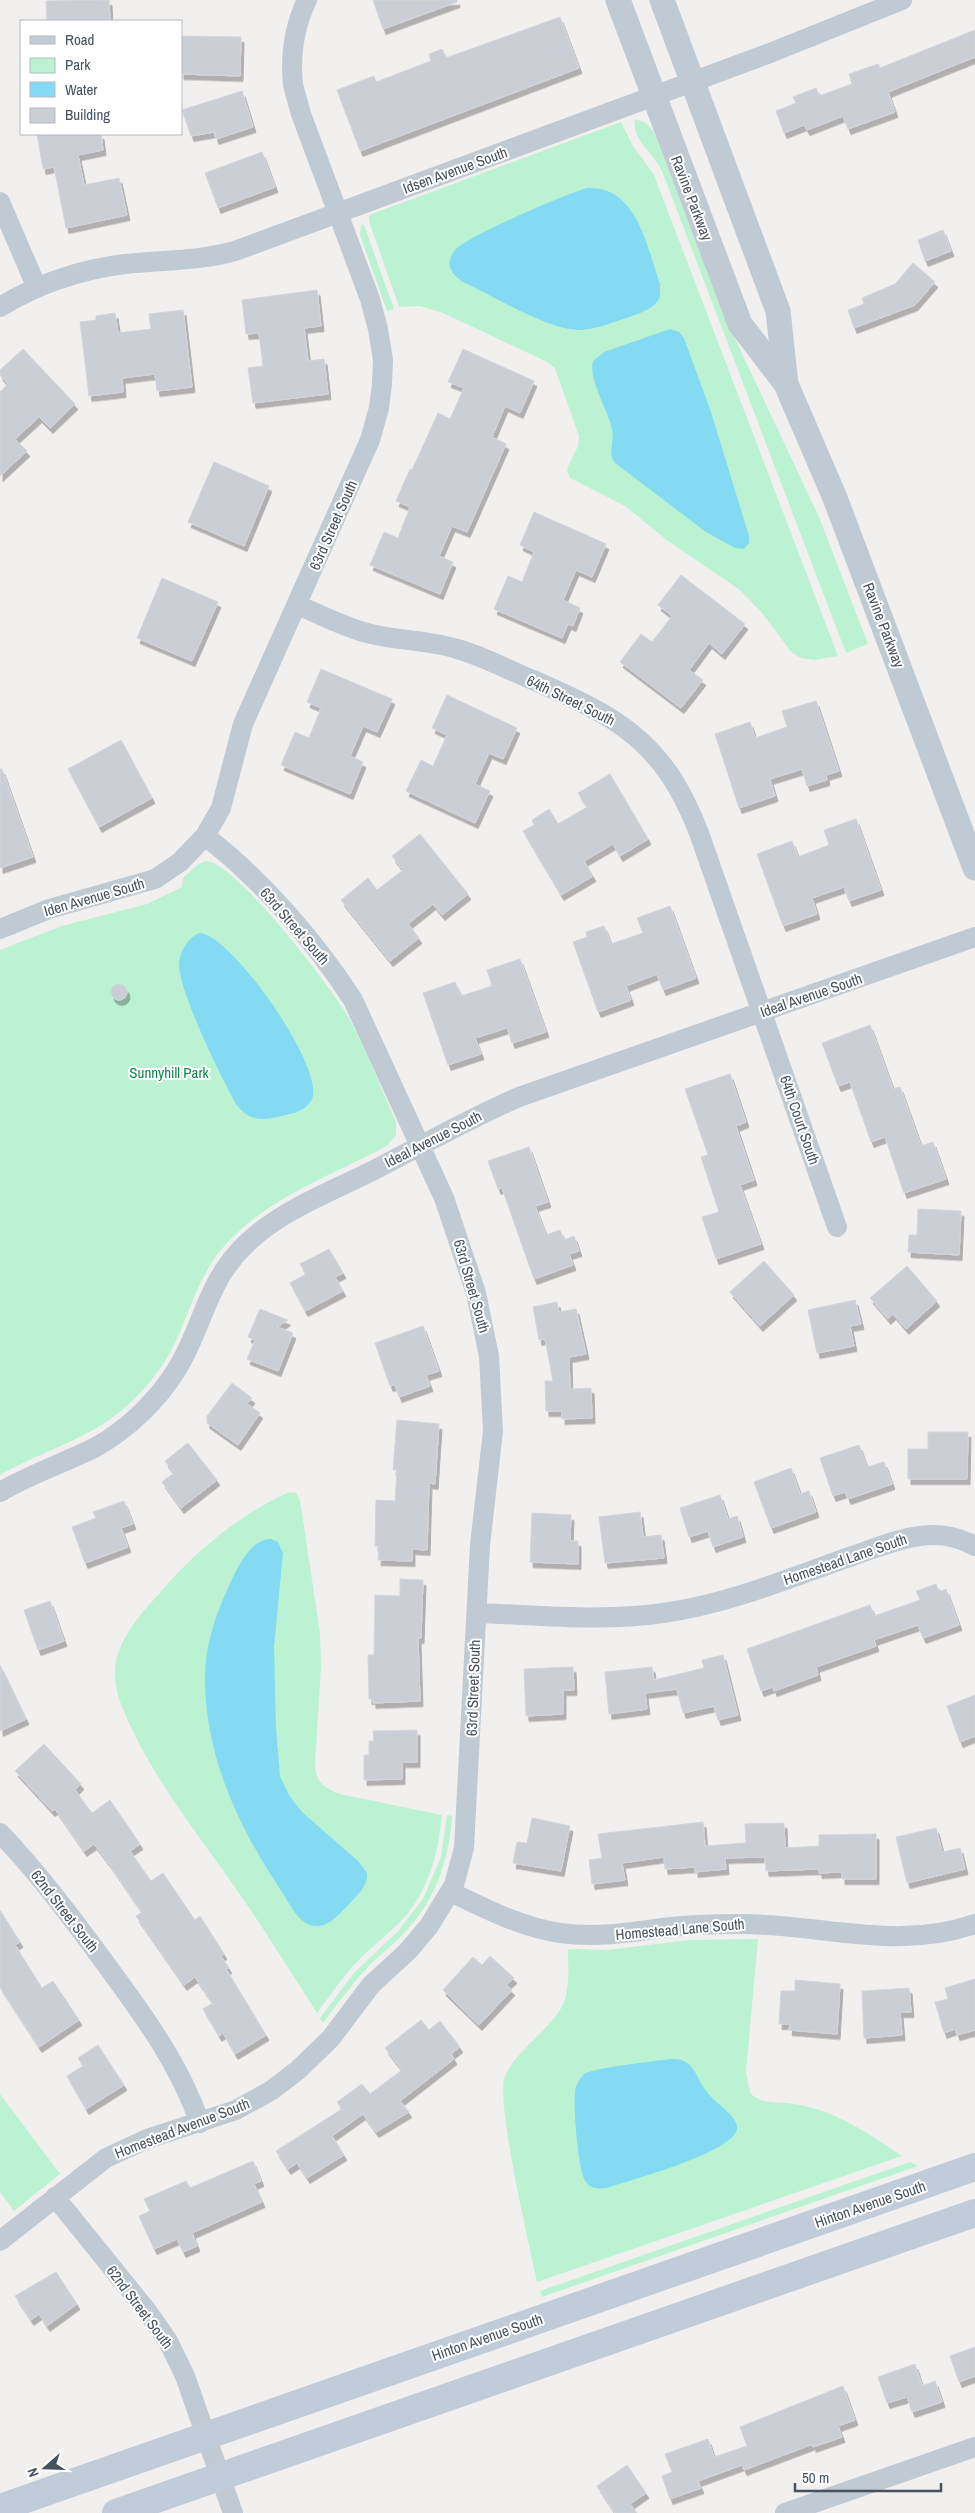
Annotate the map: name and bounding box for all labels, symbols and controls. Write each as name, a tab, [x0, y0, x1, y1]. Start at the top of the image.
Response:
legend	[20, 20, 182, 135]
text: Road	[65, 29, 94, 50]
text: Park	[65, 54, 91, 75]
text: Water	[65, 79, 97, 100]
text: Building	[65, 104, 110, 125]
street label: Idsen Avenue South	[400, 141, 510, 199]
street label: Ravine Parkway	[666, 152, 718, 244]
street label: 63rd Street South	[304, 477, 362, 573]
street label: Ravine Parkway	[858, 579, 910, 671]
street label: 64th Street South	[523, 670, 619, 730]
street label: Iden Avenue South	[41, 873, 147, 921]
street label: 63rd Street South	[255, 883, 335, 969]
street label: Ideal Avenue South	[757, 968, 865, 1022]
park label: Sunnyhill Park	[129, 1062, 209, 1083]
street label: 64th Court South	[775, 1073, 825, 1167]
street label: Ideal Avenue South	[381, 1105, 485, 1173]
street label: 63rd Street South	[449, 1237, 495, 1335]
street label: Homestead Lane South	[780, 1528, 910, 1590]
street label: 63rd Street South	[461, 1639, 485, 1737]
street label: 62nd Street South	[26, 1865, 104, 1957]
street label: Homestead Lane South	[615, 1913, 745, 1945]
street label: Homestead Avenue South	[112, 2093, 252, 2163]
street label: Hinton Avenue South	[812, 2175, 928, 2233]
street label: 62nd Street South	[102, 2261, 178, 2353]
street label: Hinton Avenue South	[429, 2308, 545, 2366]
north arrow	[20, 2443, 70, 2493]
scale bar	[795, 2460, 941, 2492]
text: N	[23, 2465, 43, 2479]
text: 50 m	[802, 2467, 829, 2488]

